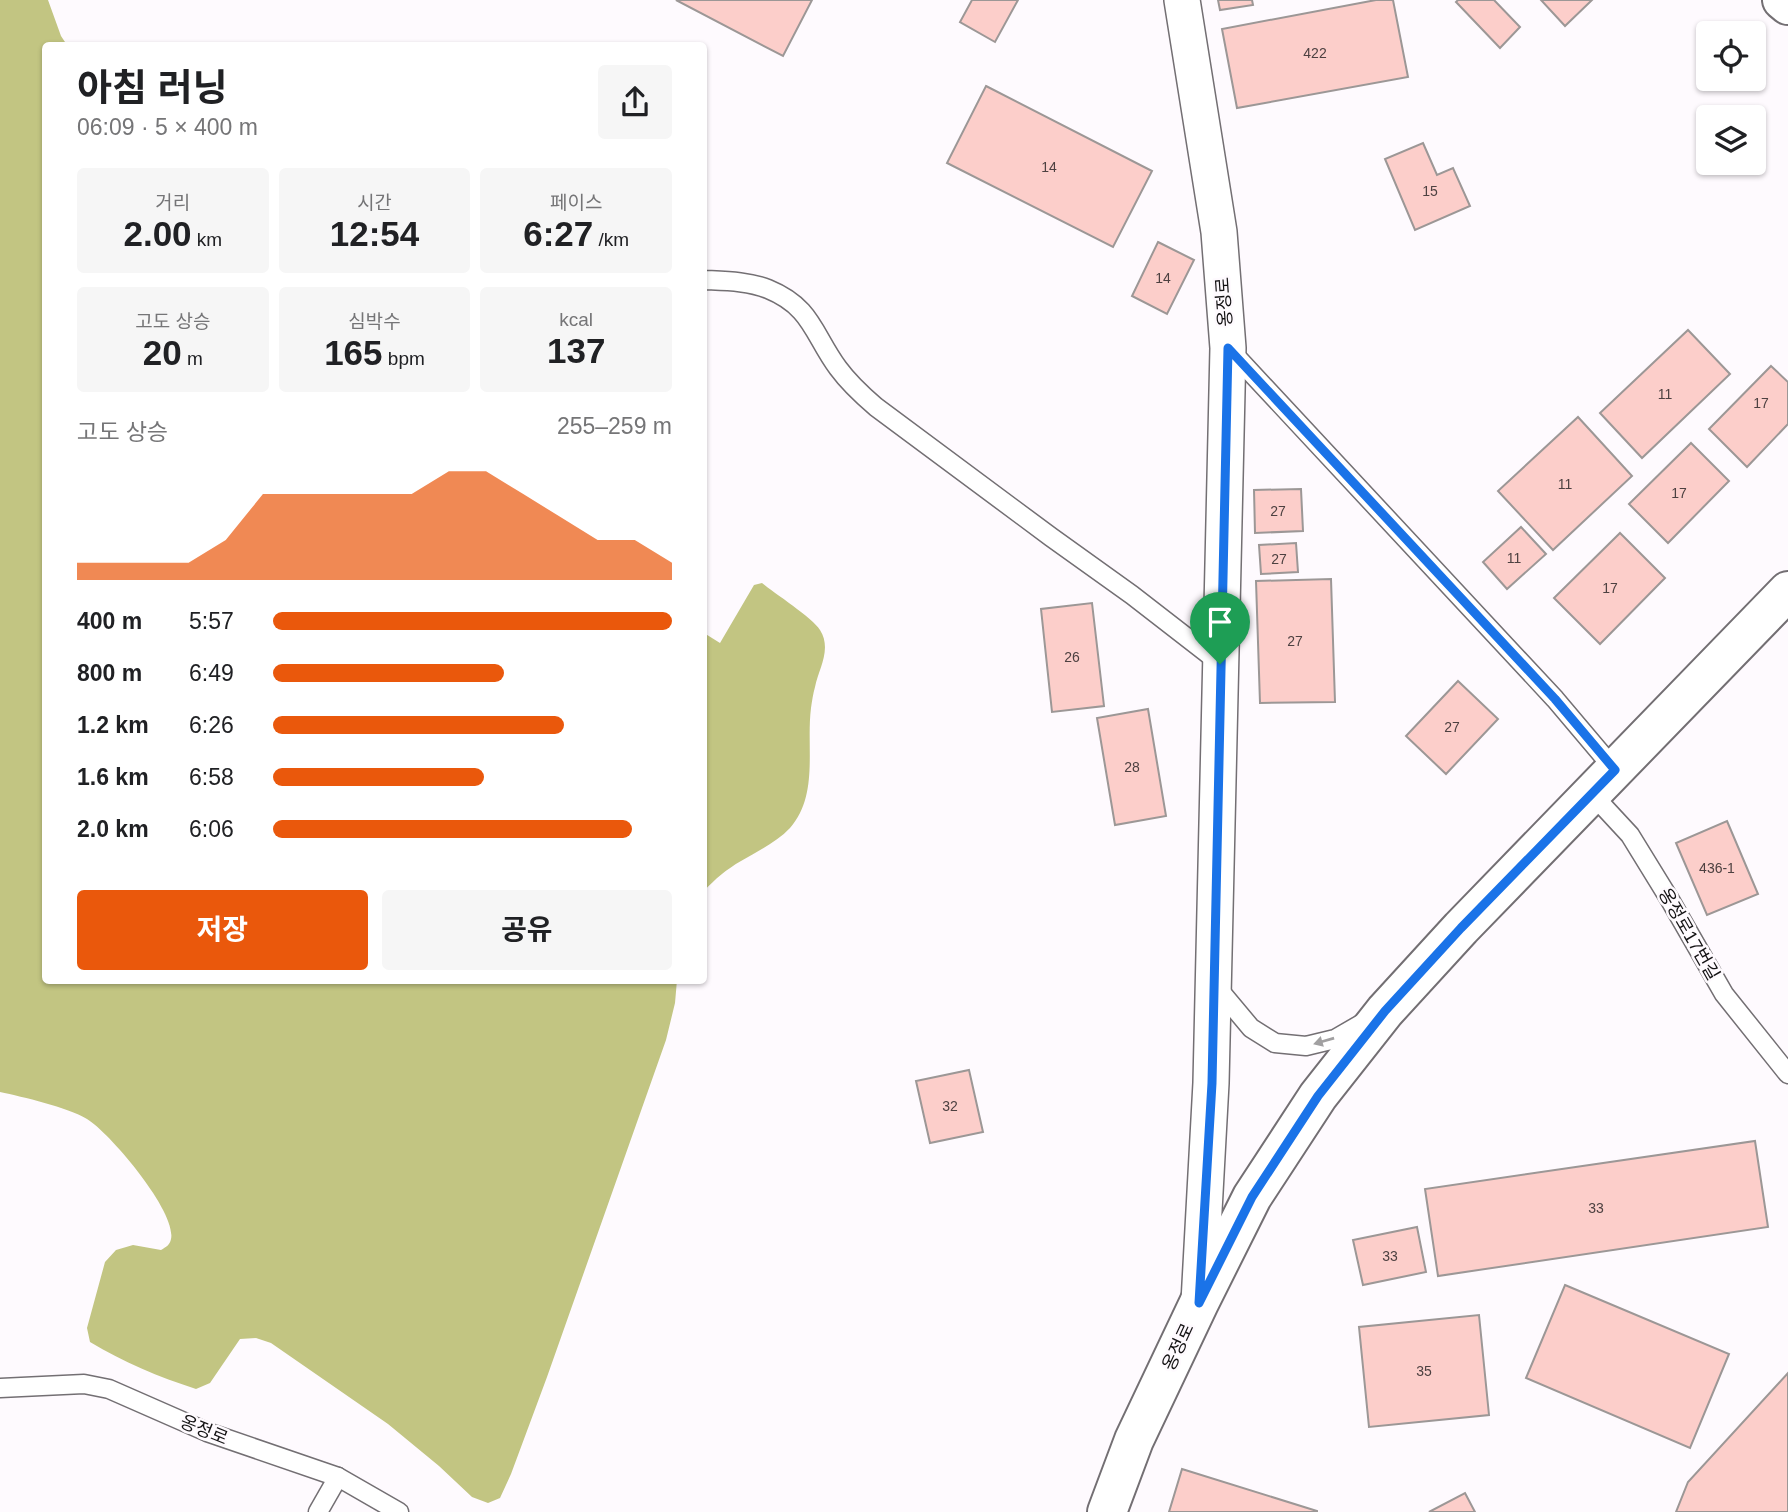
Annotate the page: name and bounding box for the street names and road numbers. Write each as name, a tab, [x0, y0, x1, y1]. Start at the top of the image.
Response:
street label: 옹정로	[1212, 277, 1236, 327]
street label: 옹정로17번길	[1655, 884, 1723, 984]
street label: 옹정로	[1158, 1320, 1198, 1374]
street label: 옹정로	[177, 1411, 231, 1449]

